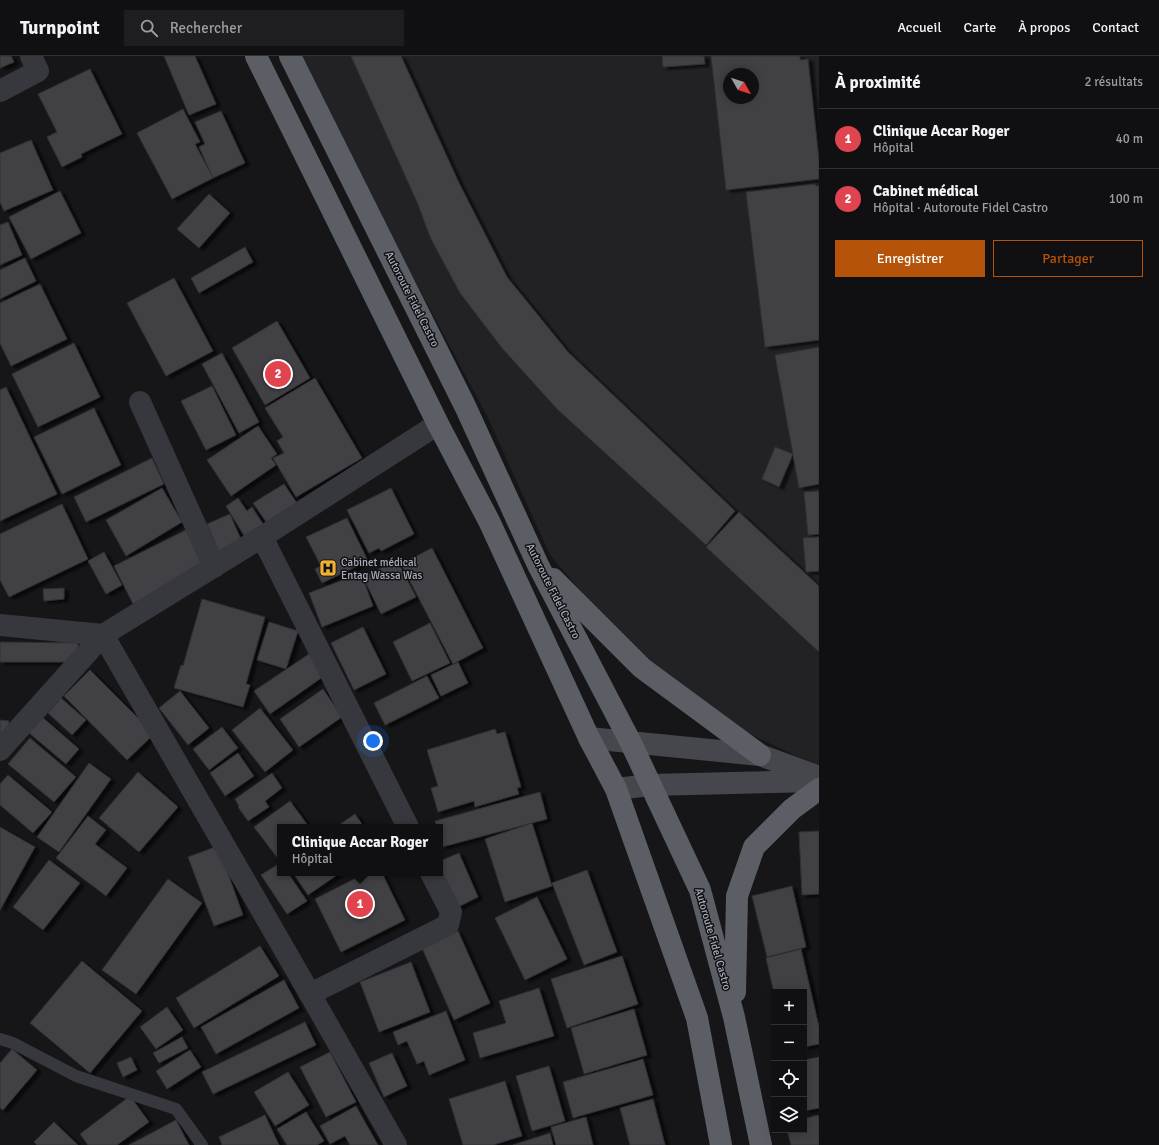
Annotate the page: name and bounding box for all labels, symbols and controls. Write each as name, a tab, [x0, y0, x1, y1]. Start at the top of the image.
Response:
search box	[124, 10, 404, 46]
text: Turnpoint	[20, 16, 100, 40]
icon: search	[138, 17, 160, 39]
text: Rechercher	[170, 19, 242, 37]
text: Accueil	[897, 19, 942, 36]
text: Carte	[964, 19, 996, 36]
text: À propos	[1018, 19, 1070, 36]
text: Contact	[1092, 19, 1139, 36]
north arrow	[723, 68, 759, 104]
text: À proximité	[835, 72, 921, 93]
text: 2 résultats	[1084, 74, 1143, 90]
text: Clinique Accar Roger	[873, 122, 1010, 140]
text: 1	[844, 131, 852, 147]
text: 40 m	[1116, 131, 1143, 147]
text: Hôpital	[873, 140, 914, 156]
text: Cabinet médical	[873, 182, 979, 200]
text: 2	[844, 191, 852, 207]
text: 100 m	[1109, 191, 1143, 207]
text: Hôpital · Autoroute Fidel Castro	[873, 200, 1048, 216]
button: Enregistrer	[835, 240, 985, 277]
button: Partager	[993, 240, 1143, 277]
street label: Autoroute Fidel Castro	[382, 249, 442, 349]
pin: 2	[265, 359, 291, 389]
street label: Autoroute Fidel Castro	[523, 541, 583, 641]
place label: Cabinet médical Entag Wassa Was	[341, 556, 423, 582]
hospital icon: Cabinet médical Entag Wassa Was	[318, 558, 338, 578]
your location	[363, 731, 383, 751]
popup	[277, 824, 443, 876]
text: Clinique Accar Roger	[292, 833, 428, 851]
text: Hôpital	[292, 851, 333, 867]
street label: Autoroute Fidel Castro	[692, 887, 734, 992]
pin: 1	[347, 889, 373, 919]
map controls	[771, 989, 807, 1133]
button: +	[771, 989, 807, 1025]
button: −	[771, 1025, 807, 1061]
button: locate	[771, 1061, 807, 1097]
button: layers	[771, 1097, 807, 1133]

